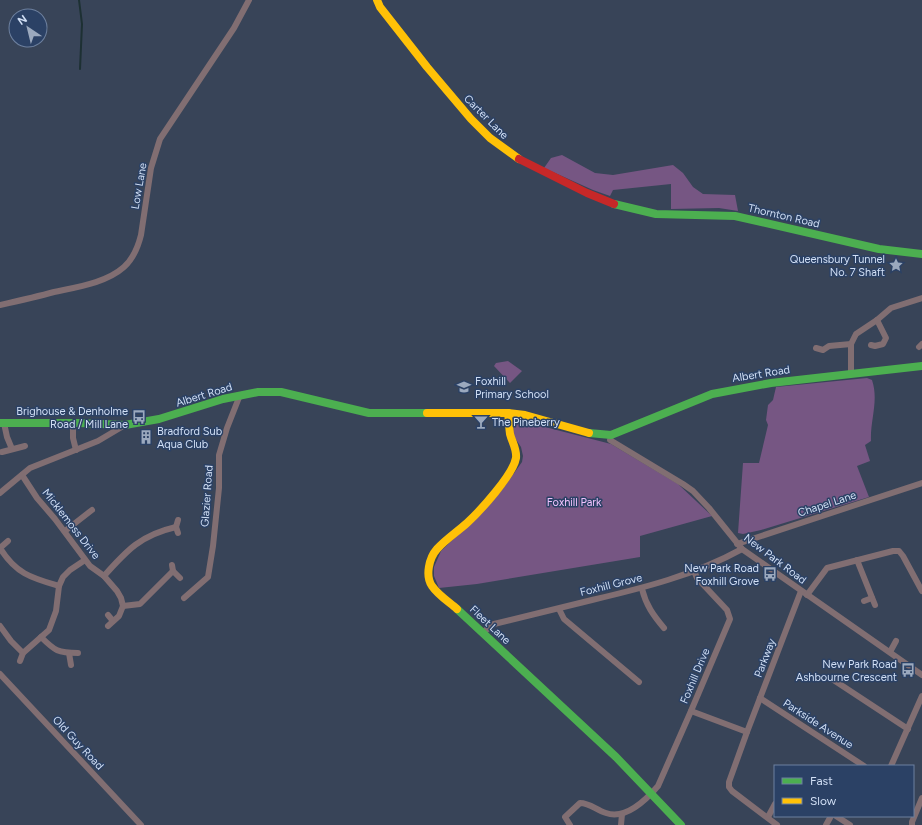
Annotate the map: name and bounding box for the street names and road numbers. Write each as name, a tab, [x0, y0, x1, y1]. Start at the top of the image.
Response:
street label: Carter Lane	[461, 92, 511, 142]
street label: Low Lane	[129, 162, 149, 210]
street label: Thornton Road	[747, 201, 821, 231]
street label: Albert Road	[731, 363, 791, 385]
street label: Albert Road	[174, 380, 234, 410]
street label: Glazier Road	[198, 465, 216, 527]
street label: Micklemoss Drive	[39, 486, 103, 562]
street label: Chapel Lane	[796, 488, 858, 520]
street label: New Park Road	[741, 531, 809, 587]
street label: Foxhill Grove	[579, 571, 643, 599]
street label: Fleet Lane	[467, 603, 513, 647]
street label: Parkway	[752, 636, 778, 679]
street label: Foxhill Drive	[677, 646, 713, 706]
street label: Parkside Avenue	[781, 696, 855, 752]
street label: Old Guy Road	[50, 714, 106, 772]

